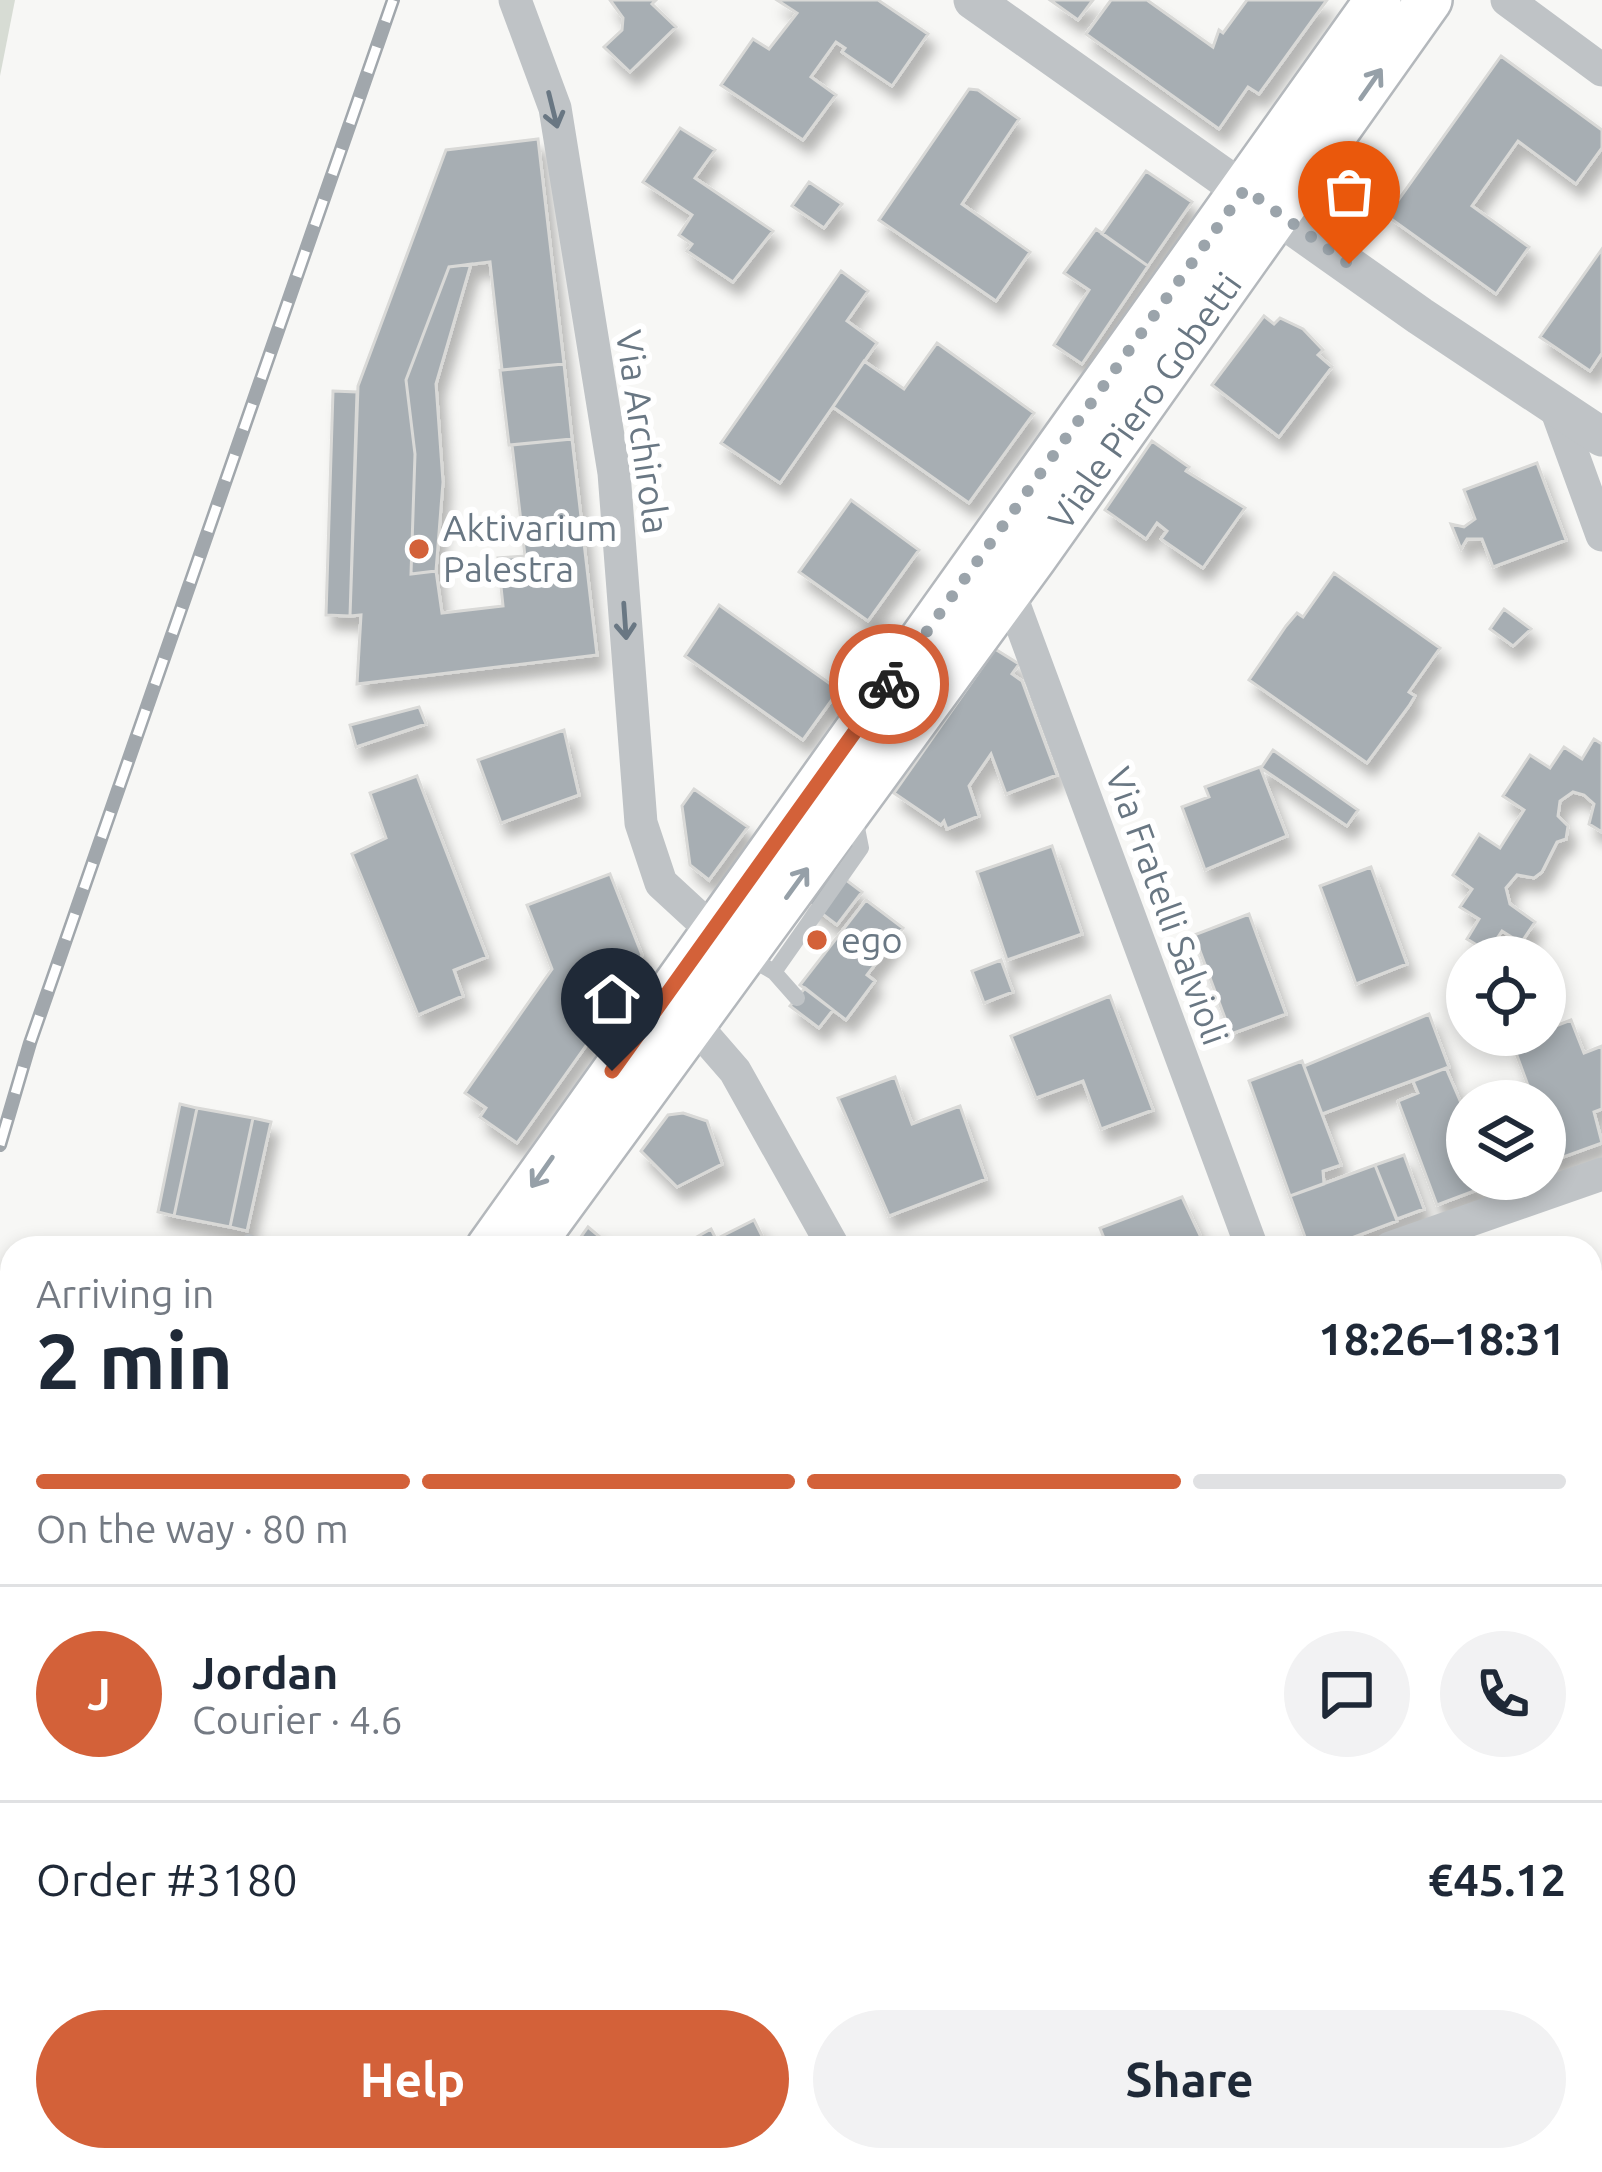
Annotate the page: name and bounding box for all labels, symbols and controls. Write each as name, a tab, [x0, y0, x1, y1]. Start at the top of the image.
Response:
one-way arrow	[1358, 67, 1383, 101]
one-way arrow	[543, 91, 565, 129]
pin	[1298, 141, 1400, 264]
icon: bag	[1316, 159, 1382, 225]
street label: Viale Piero Gobetti	[1039, 265, 1249, 537]
street label: Via Archirola	[609, 327, 678, 536]
place label: Aktivarium Palestra	[443, 507, 617, 589]
marker: Aktivarium Palestra	[406, 536, 432, 562]
one-way arrow	[614, 601, 637, 640]
courier	[829, 624, 949, 744]
icon: bike	[856, 651, 922, 717]
street label: Via Fratelli Salvioli	[1098, 762, 1237, 1050]
one-way arrow	[784, 867, 809, 900]
place label: ego	[841, 919, 903, 960]
marker: ego	[804, 927, 830, 953]
map controls	[1446, 936, 1566, 1200]
button: locate	[1446, 936, 1566, 1056]
pin	[561, 948, 663, 1071]
icon: home	[579, 966, 645, 1032]
button: layers	[1446, 1080, 1566, 1200]
one-way arrow	[530, 1155, 555, 1188]
text: Arriving in	[36, 1272, 214, 1315]
text: 18:26–18:31	[1318, 1313, 1566, 1364]
text: 2 min	[36, 1316, 233, 1404]
text: On the way · 80 m	[36, 1507, 349, 1550]
button: chat	[1284, 1631, 1410, 1757]
button: phone	[1440, 1631, 1566, 1757]
text: Jordan	[192, 1647, 338, 1698]
text: J	[87, 1668, 111, 1719]
text: Courier · 4.6	[192, 1698, 403, 1741]
text: Order #3180	[36, 1854, 298, 1905]
text: €45.12	[1428, 1854, 1566, 1905]
button: Help	[36, 2010, 789, 2148]
button: Share	[813, 2010, 1566, 2148]

